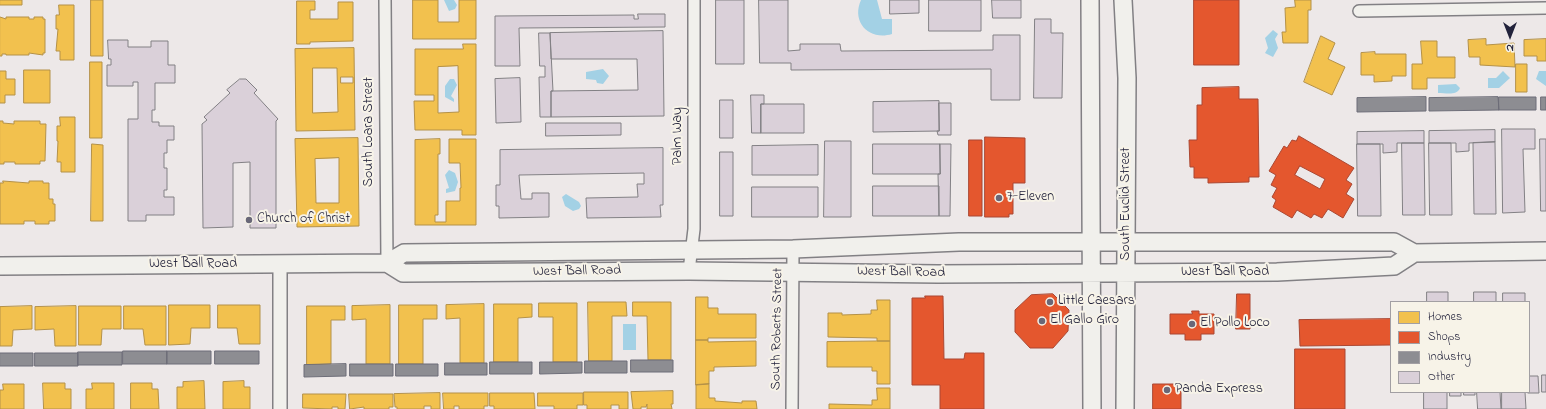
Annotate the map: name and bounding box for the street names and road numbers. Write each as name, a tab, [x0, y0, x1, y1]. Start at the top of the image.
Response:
street label: South Loara Street	[362, 77, 378, 187]
street label: Palm Way	[671, 107, 687, 165]
street label: South Euclid Street	[1119, 147, 1135, 261]
street label: West Ball Road	[149, 257, 237, 273]
street label: West Ball Road	[533, 263, 621, 281]
street label: West Ball Road	[857, 264, 945, 282]
street label: West Ball Road	[1181, 265, 1269, 281]
street label: South Roberts Street	[769, 268, 787, 390]

